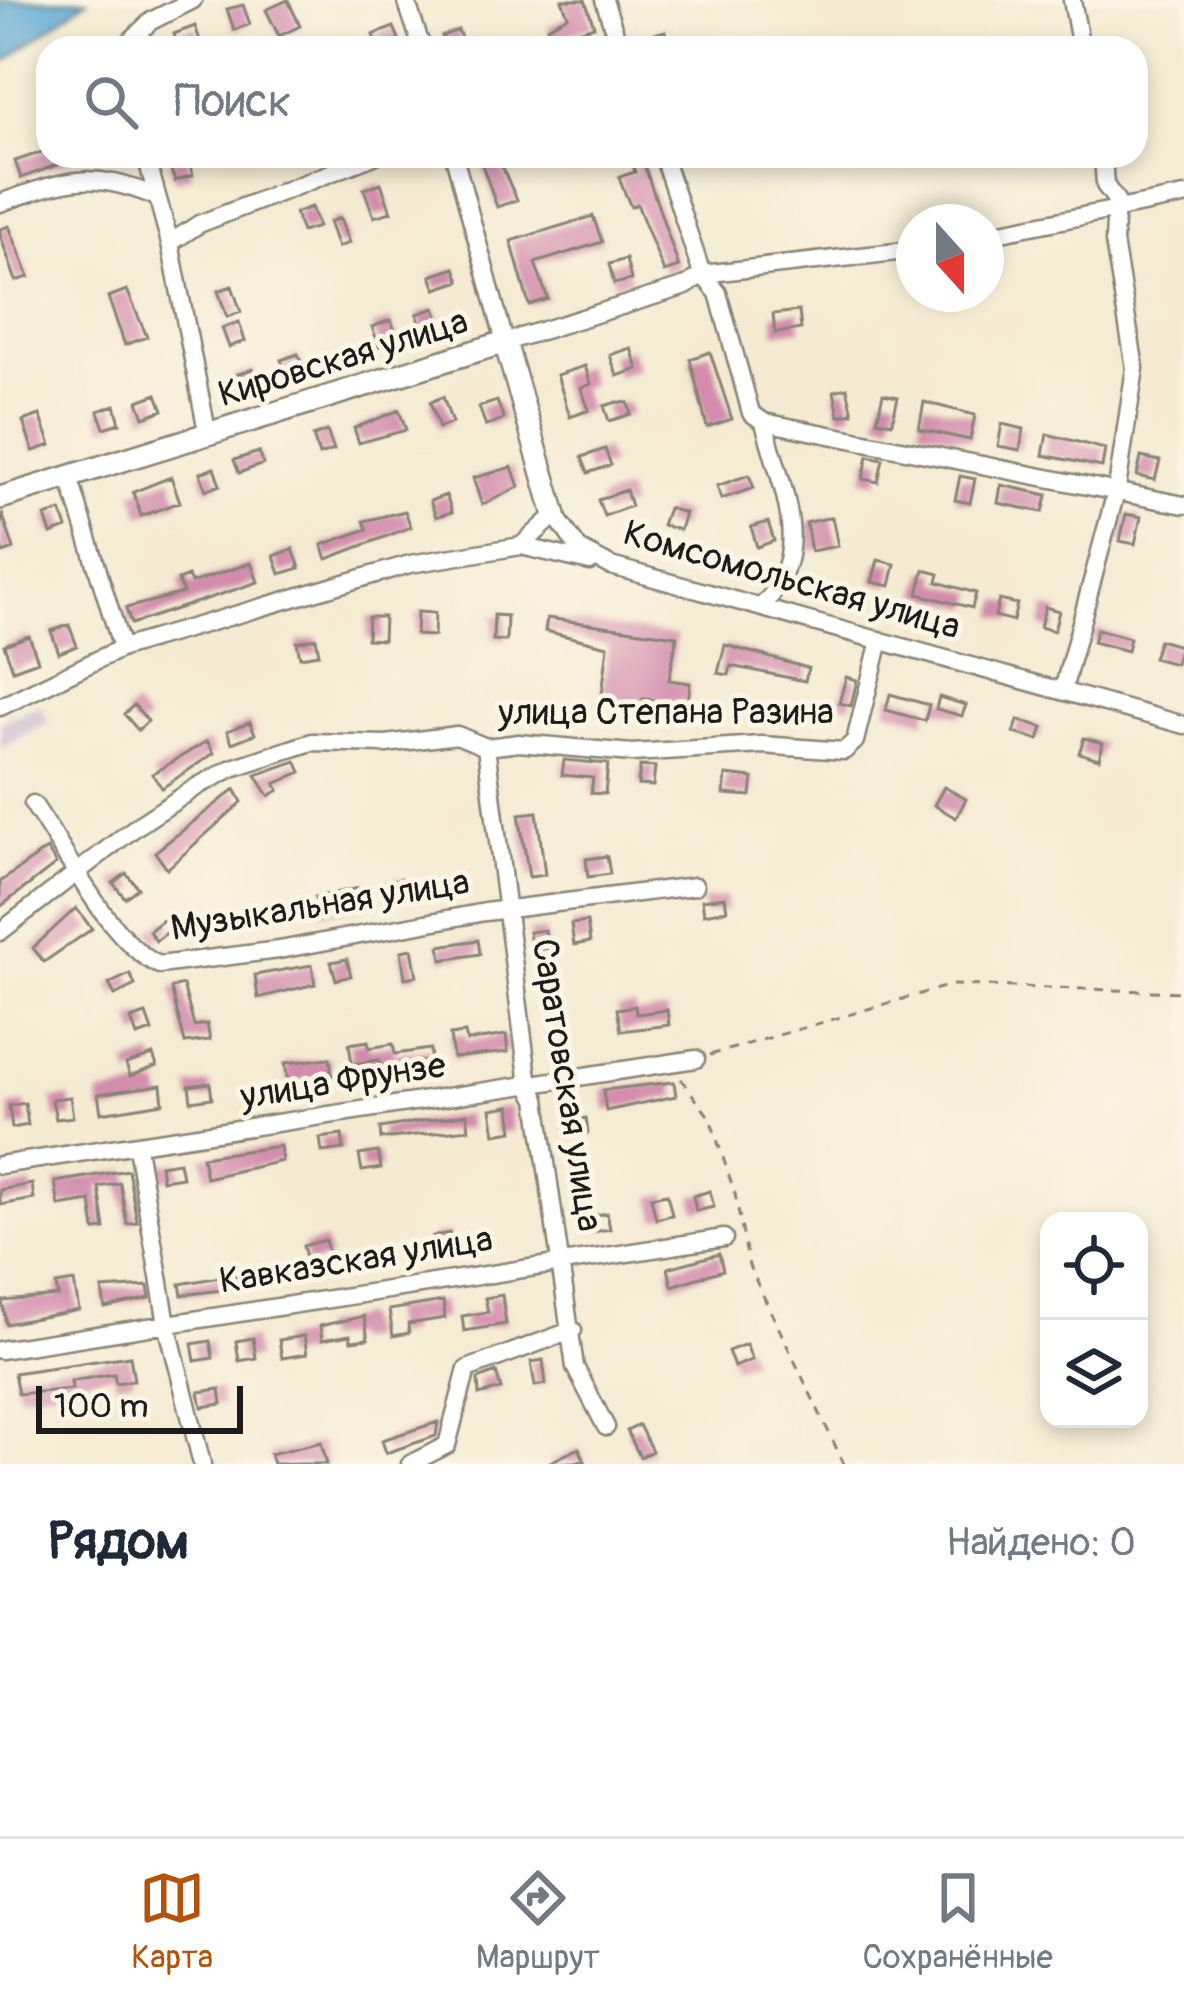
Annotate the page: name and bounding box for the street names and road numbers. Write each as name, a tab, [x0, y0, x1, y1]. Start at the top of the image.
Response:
street label: Кировская улица	[213, 299, 473, 417]
street label: Комсомольская улица	[619, 510, 965, 650]
street label: улица Степана Разина	[497, 690, 834, 735]
street label: Музыкальная улица	[167, 859, 473, 951]
street label: Саратовская улица	[522, 935, 612, 1235]
street label: улица Фрунзе	[236, 1043, 449, 1120]
street label: Кавказская улица	[216, 1216, 496, 1304]

